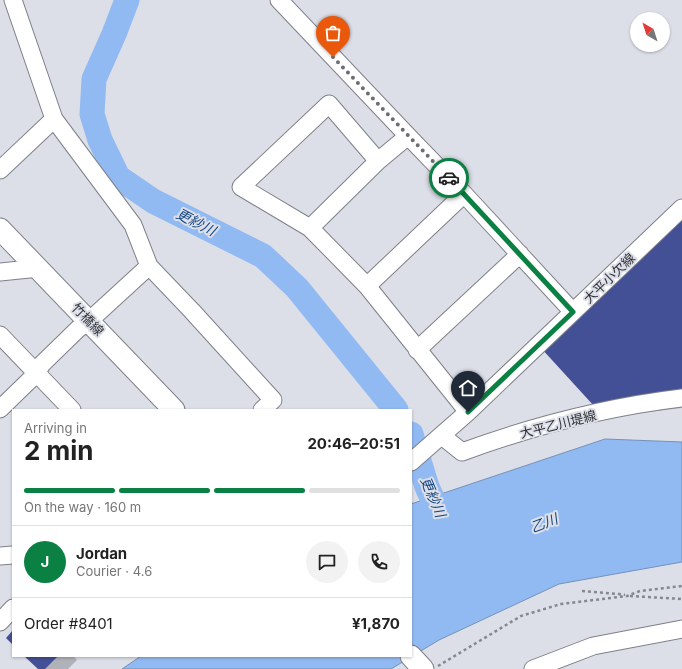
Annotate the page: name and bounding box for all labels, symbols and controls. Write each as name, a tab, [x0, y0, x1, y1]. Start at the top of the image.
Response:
north arrow	[630, 12, 670, 52]
map controls	[630, 12, 670, 52]
pin	[316, 16, 350, 57]
icon: bag	[322, 22, 344, 44]
courier	[429, 158, 469, 198]
icon: car	[438, 167, 460, 189]
water label: 更紗川	[174, 204, 221, 240]
street label: 大平小欠線	[580, 250, 638, 306]
street label: 竹橋線	[69, 299, 107, 339]
pin	[451, 371, 485, 412]
icon: home	[457, 377, 479, 399]
street label: 大平乙川堤線	[518, 407, 598, 441]
text: Arriving in	[24, 420, 87, 436]
text: 20:46–20:51	[307, 434, 400, 453]
text: 2 min	[24, 435, 94, 466]
water label: 更紗川	[417, 474, 450, 521]
text: On the way · 160 m	[24, 499, 141, 515]
water label: 乙川	[528, 509, 562, 535]
button: chat	[306, 541, 348, 583]
button: phone	[358, 541, 400, 583]
text: Jordan	[76, 544, 127, 563]
text: J	[41, 552, 49, 571]
text: Courier · 4.6	[76, 563, 152, 579]
text: Order #8401	[24, 614, 113, 633]
text: ¥1,870	[352, 614, 400, 633]

